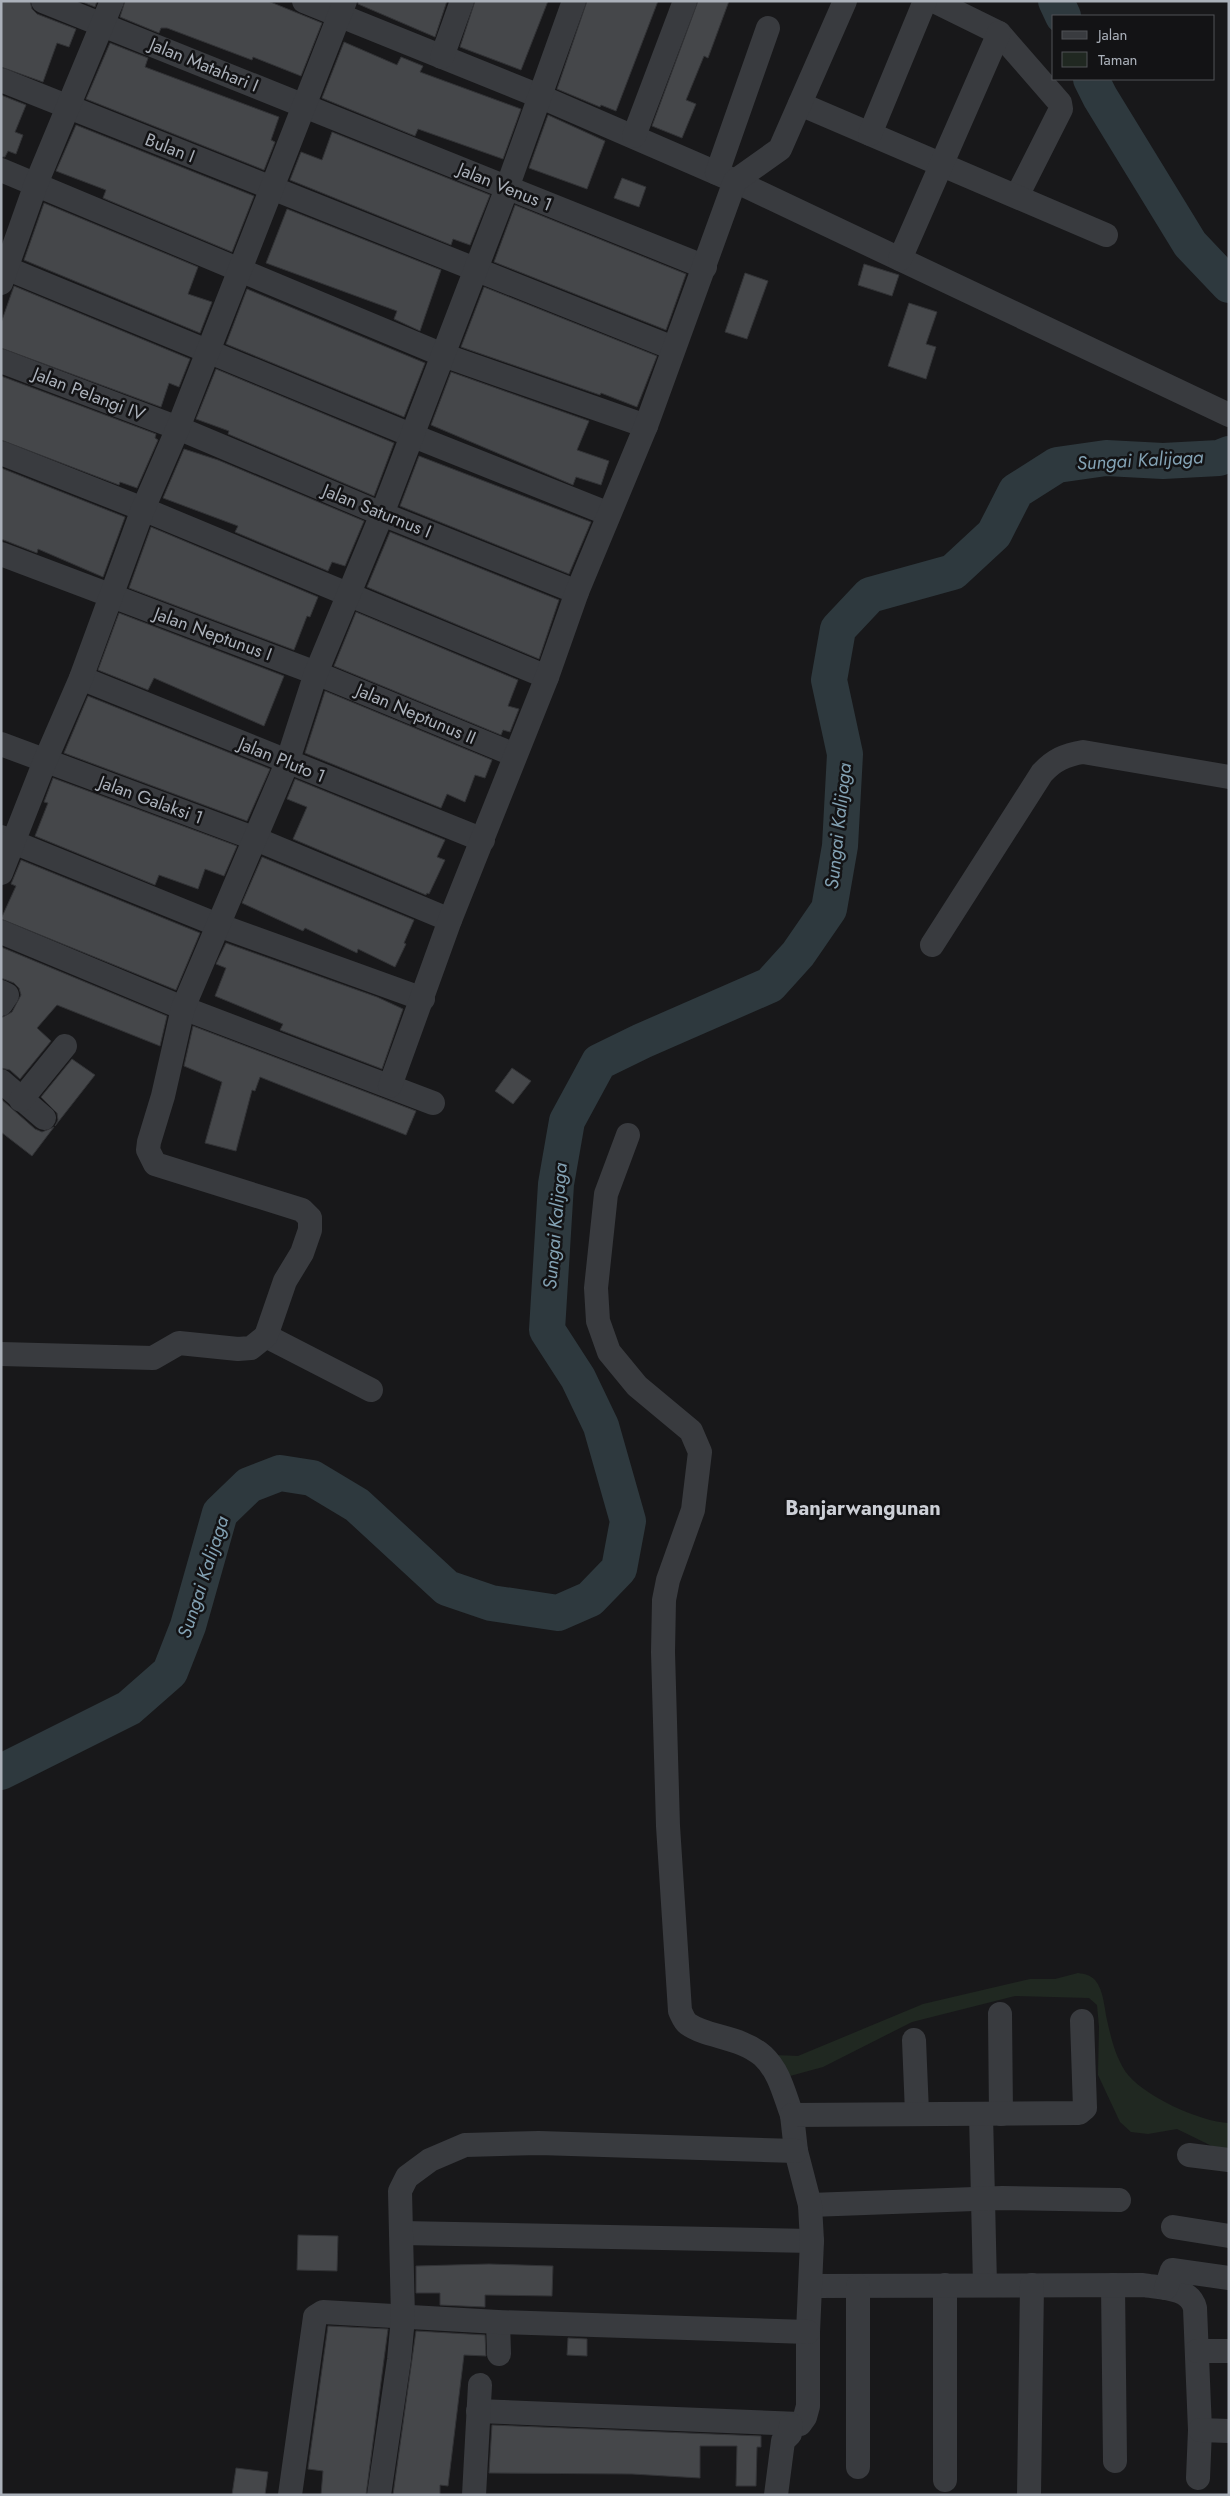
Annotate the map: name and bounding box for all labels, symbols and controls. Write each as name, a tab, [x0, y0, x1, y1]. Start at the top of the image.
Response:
legend	[1052, 15, 1215, 80]
text: Jalan	[1096, 24, 1127, 46]
street label: Jalan Matahari I	[144, 31, 262, 99]
text: Taman	[1098, 49, 1137, 71]
street label: Bulan I	[141, 127, 199, 169]
street label: Jalan Venus 1	[452, 155, 556, 218]
street label: Jalan Pelangi IV	[27, 360, 149, 427]
water label: Sungai Kalijaga	[1076, 443, 1205, 477]
street label: Jalan Saturnus I	[317, 477, 435, 545]
street label: Jalan Neptunus I	[148, 600, 276, 667]
street label: Jalan Neptunus II	[350, 676, 480, 751]
street label: Jalan Pluto 1	[233, 730, 329, 789]
water label: Sungai Kalijaga	[818, 761, 858, 891]
street label: Jalan Galaksi 1	[93, 768, 207, 831]
water label: Sungai Kalijaga	[536, 1161, 574, 1290]
district label: Banjarwangunan	[785, 1494, 941, 1523]
water label: Sungai Kalijaga	[171, 1512, 236, 1642]

